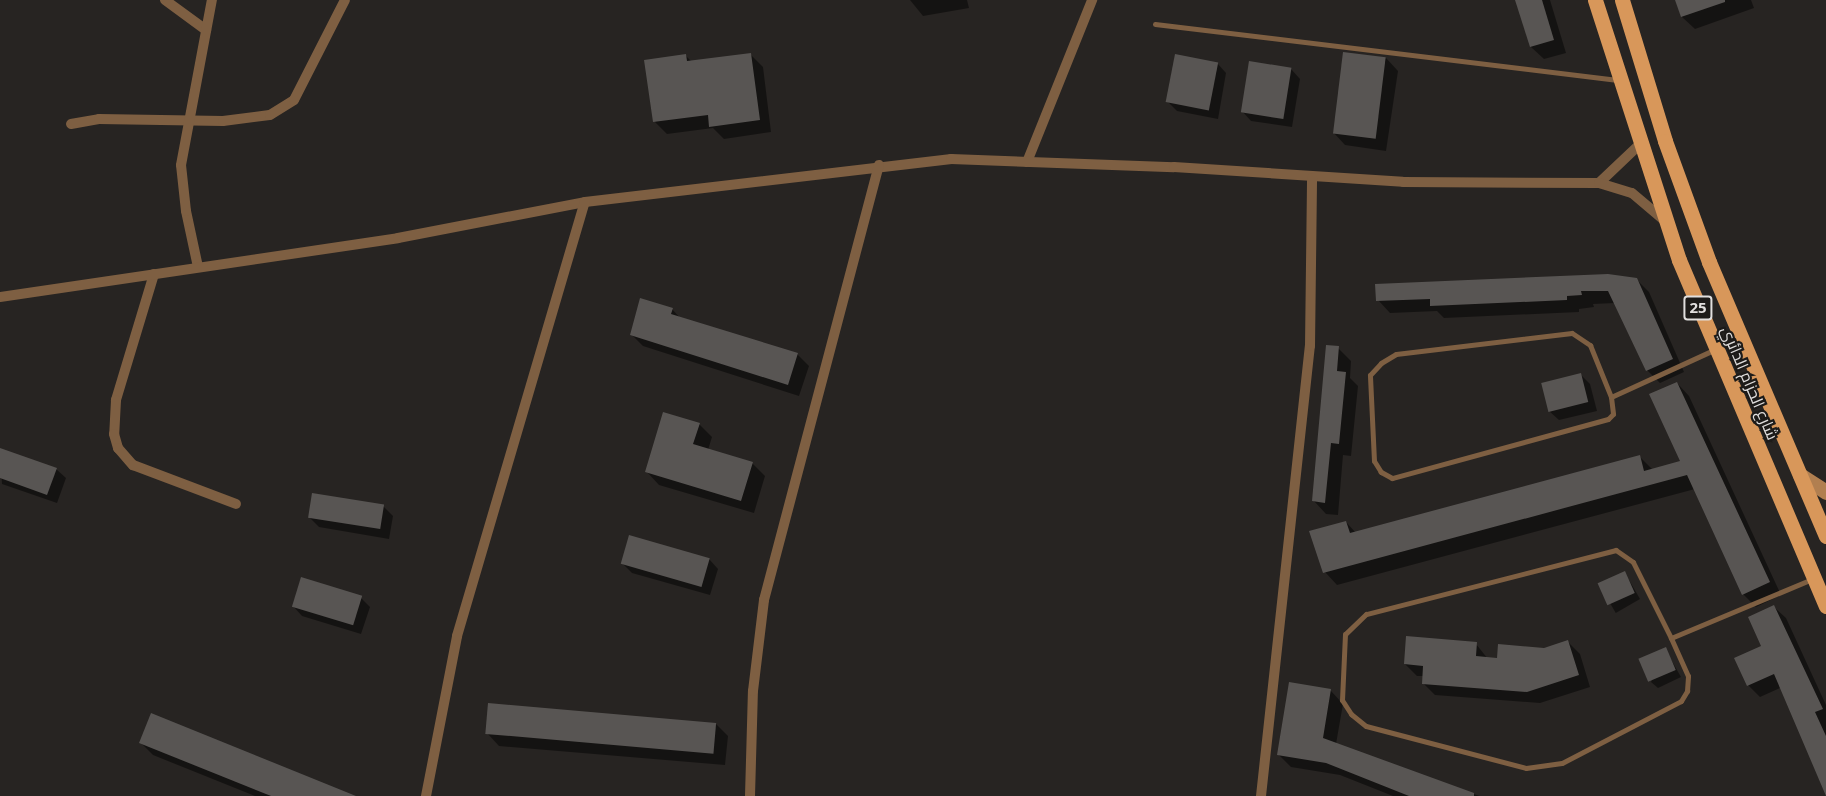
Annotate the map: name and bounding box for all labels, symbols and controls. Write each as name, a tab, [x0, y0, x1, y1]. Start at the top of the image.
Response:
road number: 25	[1683, 296, 1713, 320]
street label: شارع الحزام الدائري	[1717, 323, 1783, 443]

